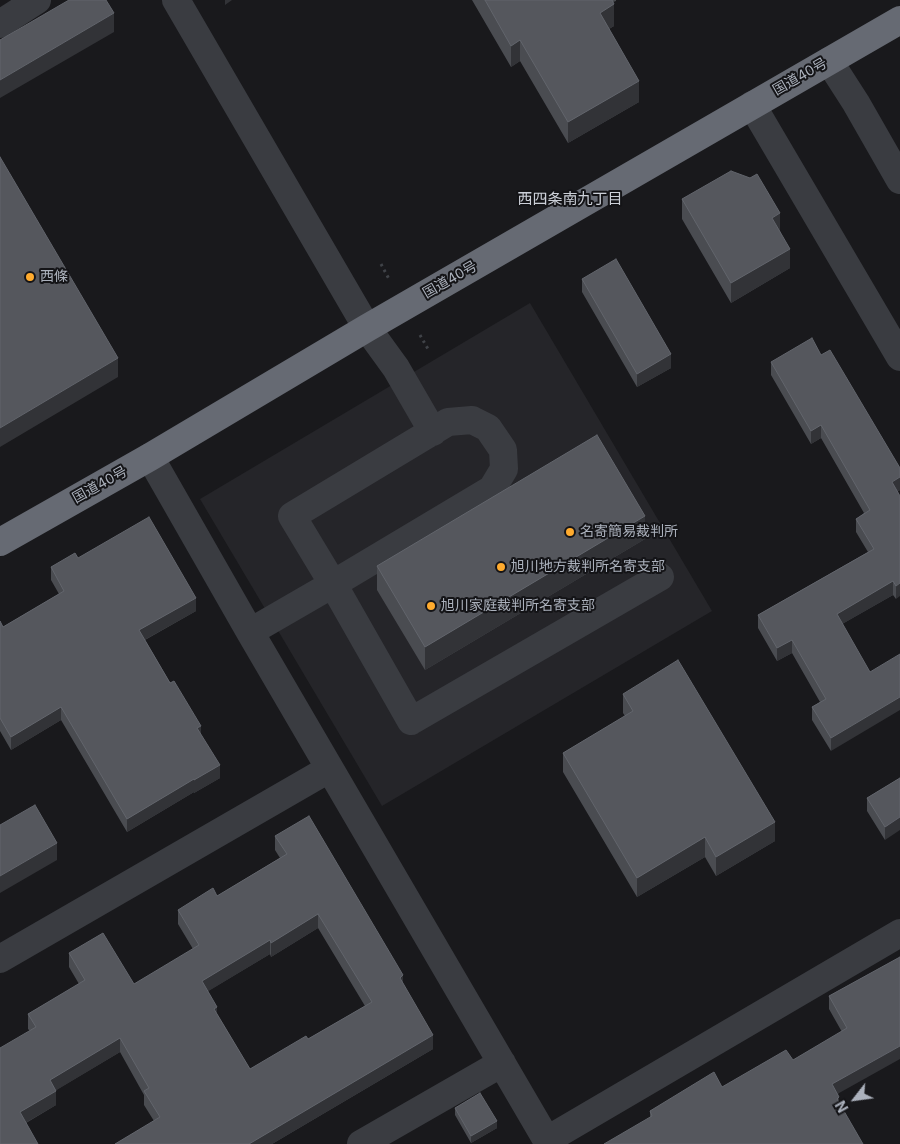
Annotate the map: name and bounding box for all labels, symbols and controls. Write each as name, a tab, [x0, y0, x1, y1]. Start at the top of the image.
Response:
street label: 国道40号	[770, 55, 830, 99]
district label: 西四条南九丁目	[518, 190, 622, 208]
street label: 国道40号	[420, 258, 480, 302]
place label: 西條	[40, 269, 68, 285]
marker: 西條	[24, 271, 36, 283]
street label: 国道40号	[70, 463, 130, 507]
place label: 名寄簡易裁判所	[580, 524, 678, 540]
marker: 名寄簡易裁判所	[564, 526, 576, 538]
place label: 旭川地方裁判所名寄支部	[511, 559, 665, 575]
marker: 旭川地方裁判所名寄支部	[495, 561, 507, 573]
place label: 旭川家庭裁判所名寄支部	[441, 598, 595, 614]
marker: 旭川家庭裁判所名寄支部	[425, 600, 437, 612]
north arrow	[830, 1074, 880, 1124]
text: N	[832, 1098, 852, 1116]

